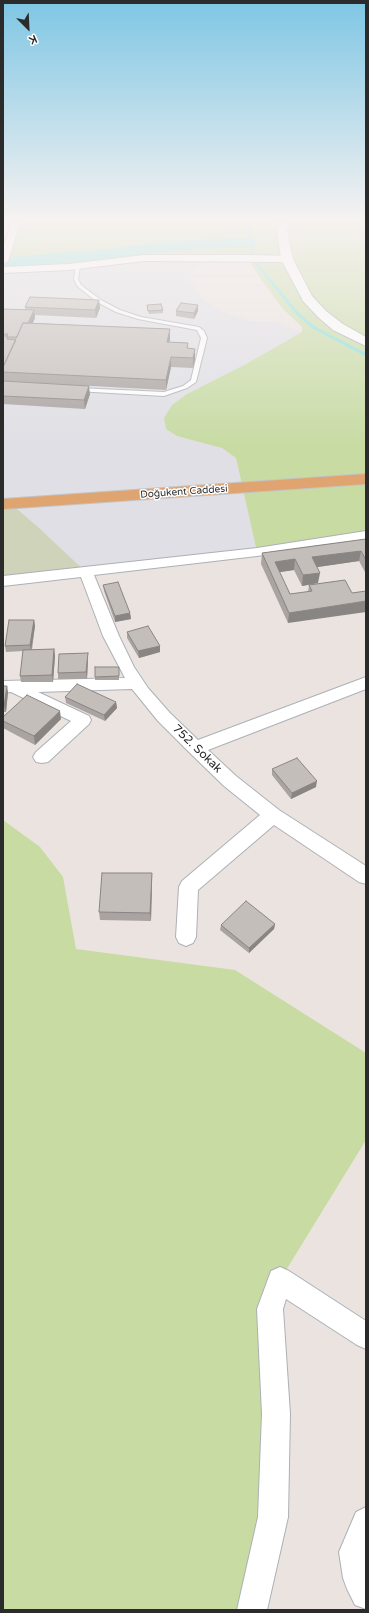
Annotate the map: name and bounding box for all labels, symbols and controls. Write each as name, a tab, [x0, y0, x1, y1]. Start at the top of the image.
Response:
north arrow	[8, 8, 48, 48]
text: K	[27, 32, 39, 47]
street label: Doğukent Caddesi	[140, 483, 228, 501]
street label: 752. Sokak	[169, 722, 225, 776]

